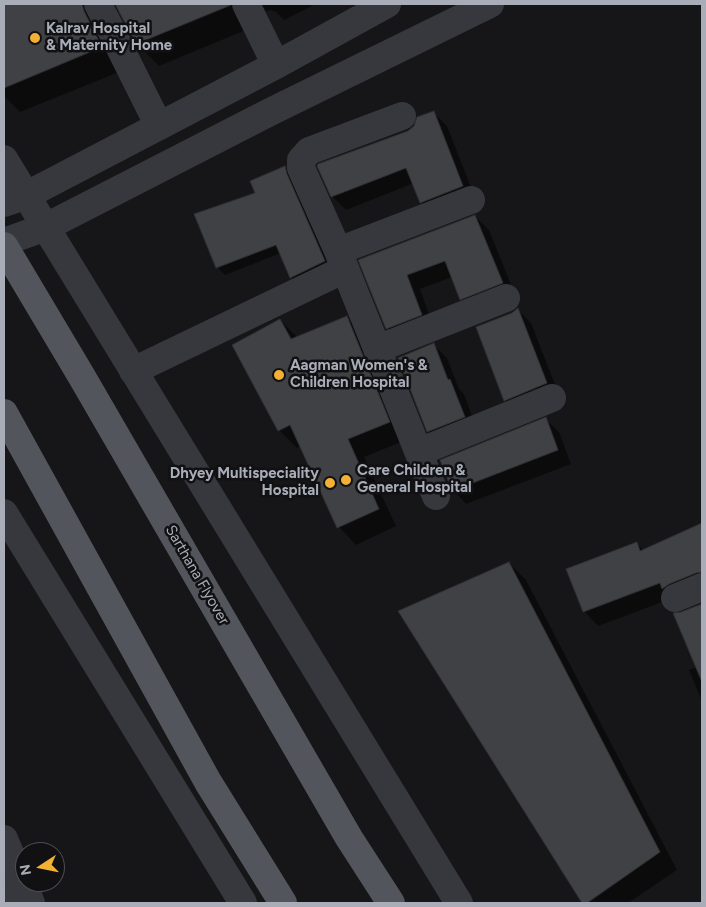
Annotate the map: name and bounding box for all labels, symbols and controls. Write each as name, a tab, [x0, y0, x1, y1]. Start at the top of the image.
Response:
place label: Kalrav Hospital & Maternity Home	[46, 20, 172, 55]
marker: Kalrav Hospital & Maternity Home	[28, 31, 42, 45]
place label: Aagman Women's & Children Hospital	[290, 357, 427, 392]
marker: Aagman Women's & Children Hospital	[272, 368, 286, 382]
place label: Care Children & General Hospital	[357, 462, 472, 497]
place label: Dhyey Multispeciality Hospital	[170, 465, 319, 500]
marker: Care Children & General Hospital	[339, 473, 353, 487]
marker: Dhyey Multispeciality Hospital	[323, 476, 337, 490]
street label: Sarthana Flyover	[161, 522, 233, 628]
north arrow	[15, 842, 65, 892]
text: N	[16, 863, 35, 877]

